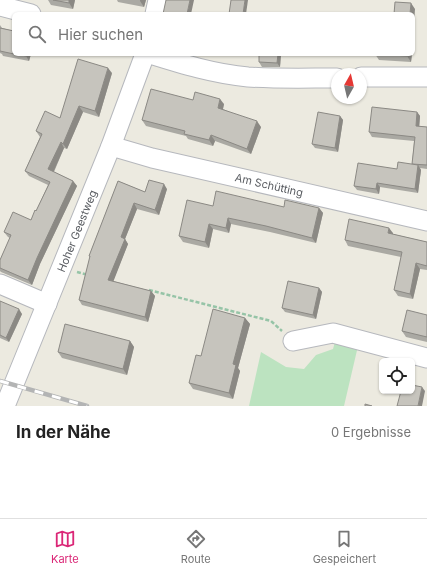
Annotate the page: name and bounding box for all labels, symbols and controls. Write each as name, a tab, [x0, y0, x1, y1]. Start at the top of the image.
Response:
search box	[12, 12, 415, 56]
icon: search	[26, 23, 48, 45]
text: Hier suchen	[58, 25, 143, 44]
north arrow	[331, 68, 367, 104]
street label: Am Schütting	[234, 170, 304, 200]
street label: Hoher Geestweg	[54, 188, 100, 274]
map controls	[379, 358, 415, 394]
button: locate	[379, 358, 415, 394]
text: In der Nähe	[16, 422, 111, 442]
text: 0 Ergebnisse	[331, 424, 411, 440]
tab: Karte	[51, 528, 79, 566]
tab: Route	[181, 528, 211, 566]
tab: Gespeichert	[313, 528, 376, 566]

